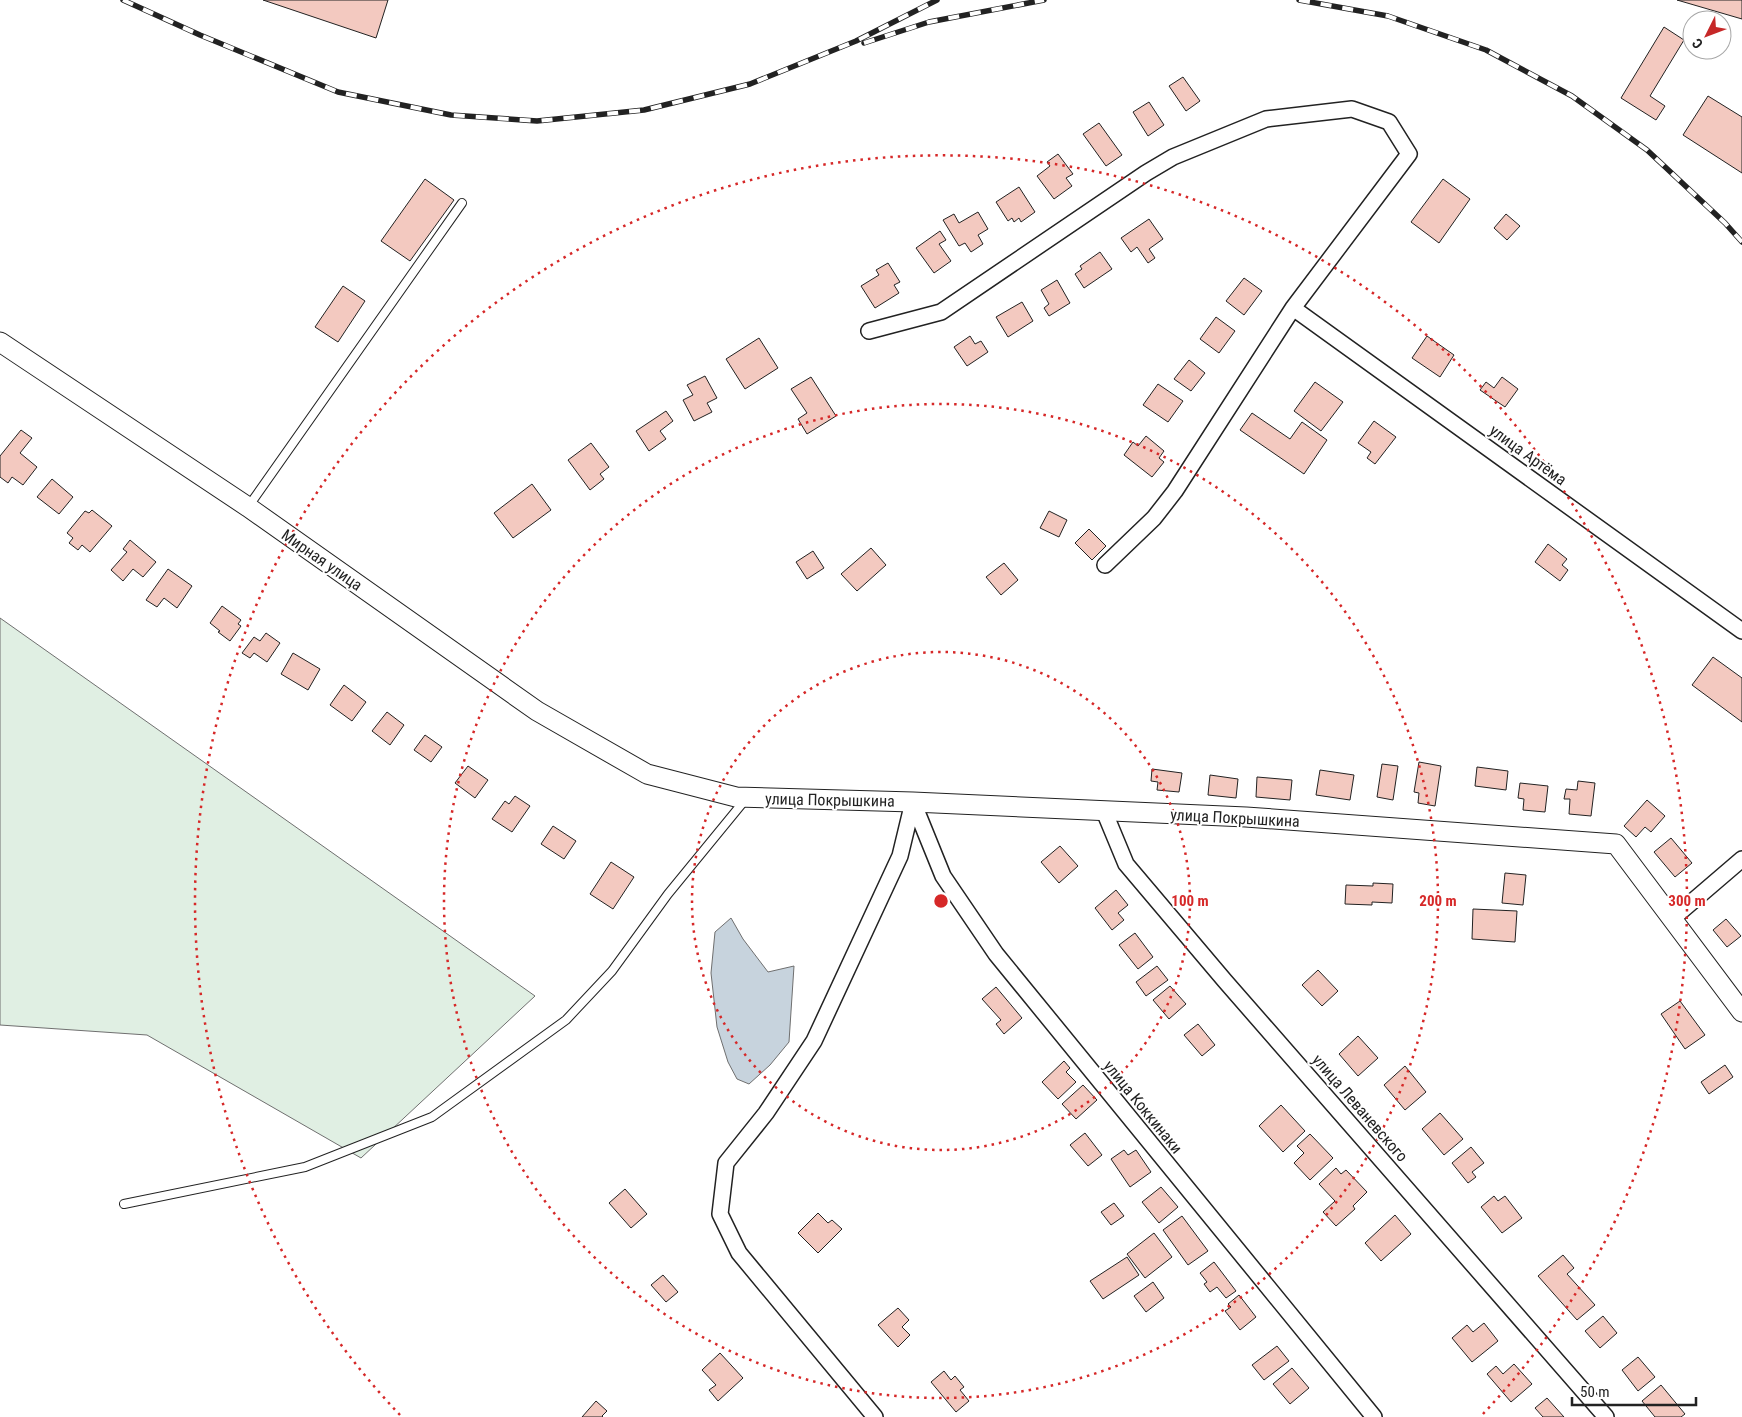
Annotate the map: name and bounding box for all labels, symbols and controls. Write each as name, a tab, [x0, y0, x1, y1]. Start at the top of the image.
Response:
north arrow	[1682, 10, 1732, 60]
text: С	[1689, 35, 1706, 52]
street label: улица Артёма	[1486, 421, 1570, 489]
street label: Мирная улица	[278, 525, 366, 595]
street label: улица Покрышкина	[765, 789, 895, 811]
street label: улица Покрышкина	[1170, 805, 1300, 831]
centre of rings	[932, 892, 950, 910]
text: 100 m	[1171, 892, 1209, 910]
text: 200 m	[1419, 892, 1457, 910]
text: 300 m	[1668, 892, 1706, 910]
street label: улица Леваневского	[1308, 1050, 1412, 1166]
street label: улица Коккинаки	[1100, 1057, 1186, 1157]
scale bar	[1572, 1374, 1696, 1406]
text: 50 m	[1580, 1383, 1610, 1401]

